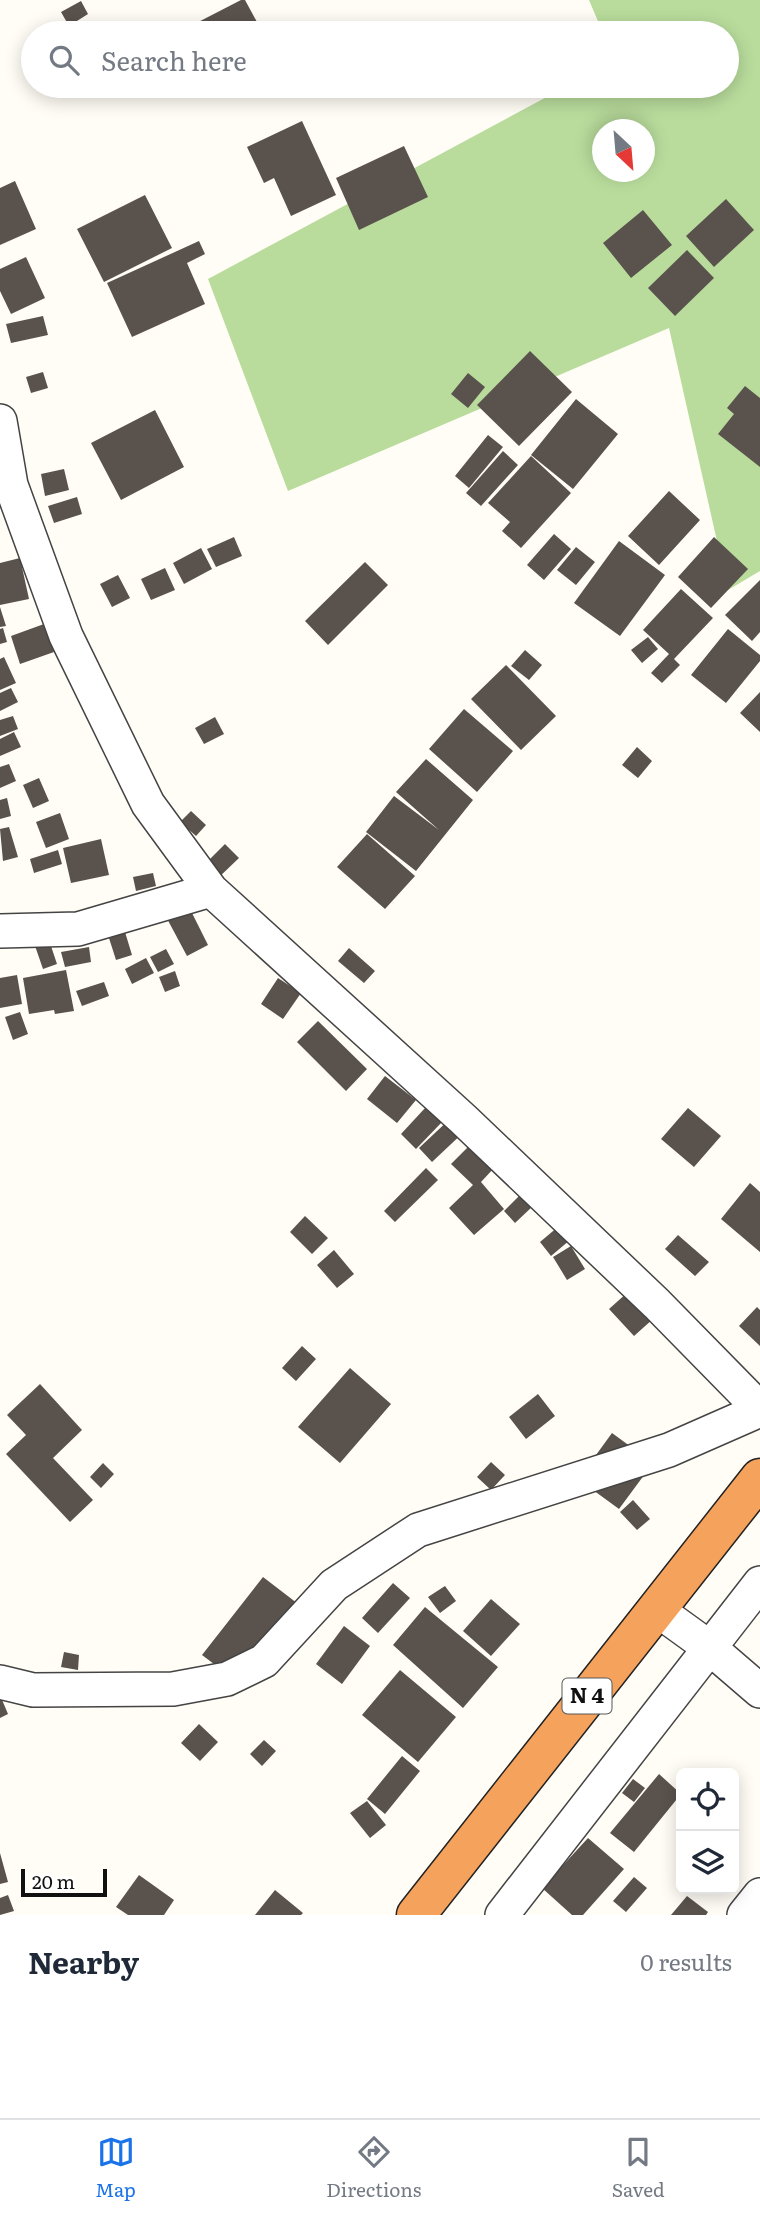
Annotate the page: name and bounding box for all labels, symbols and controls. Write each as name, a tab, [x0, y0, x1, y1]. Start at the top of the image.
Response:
search box	[21, 21, 739, 98]
text: Search here	[101, 40, 247, 79]
icon: search	[45, 41, 83, 79]
north arrow	[592, 119, 655, 182]
road number: N 4	[562, 1678, 612, 1714]
map controls	[676, 1768, 739, 1894]
button: locate	[676, 1768, 739, 1831]
button: layers	[676, 1831, 739, 1894]
scale bar	[21, 1866, 107, 1898]
text: 20 m	[32, 1867, 75, 1895]
text: Nearby	[28, 1939, 139, 1983]
text: 0 results	[640, 1944, 732, 1978]
tab: Map	[95, 2133, 136, 2203]
tab: Directions	[326, 2133, 421, 2203]
tab: Saved	[612, 2133, 665, 2203]

